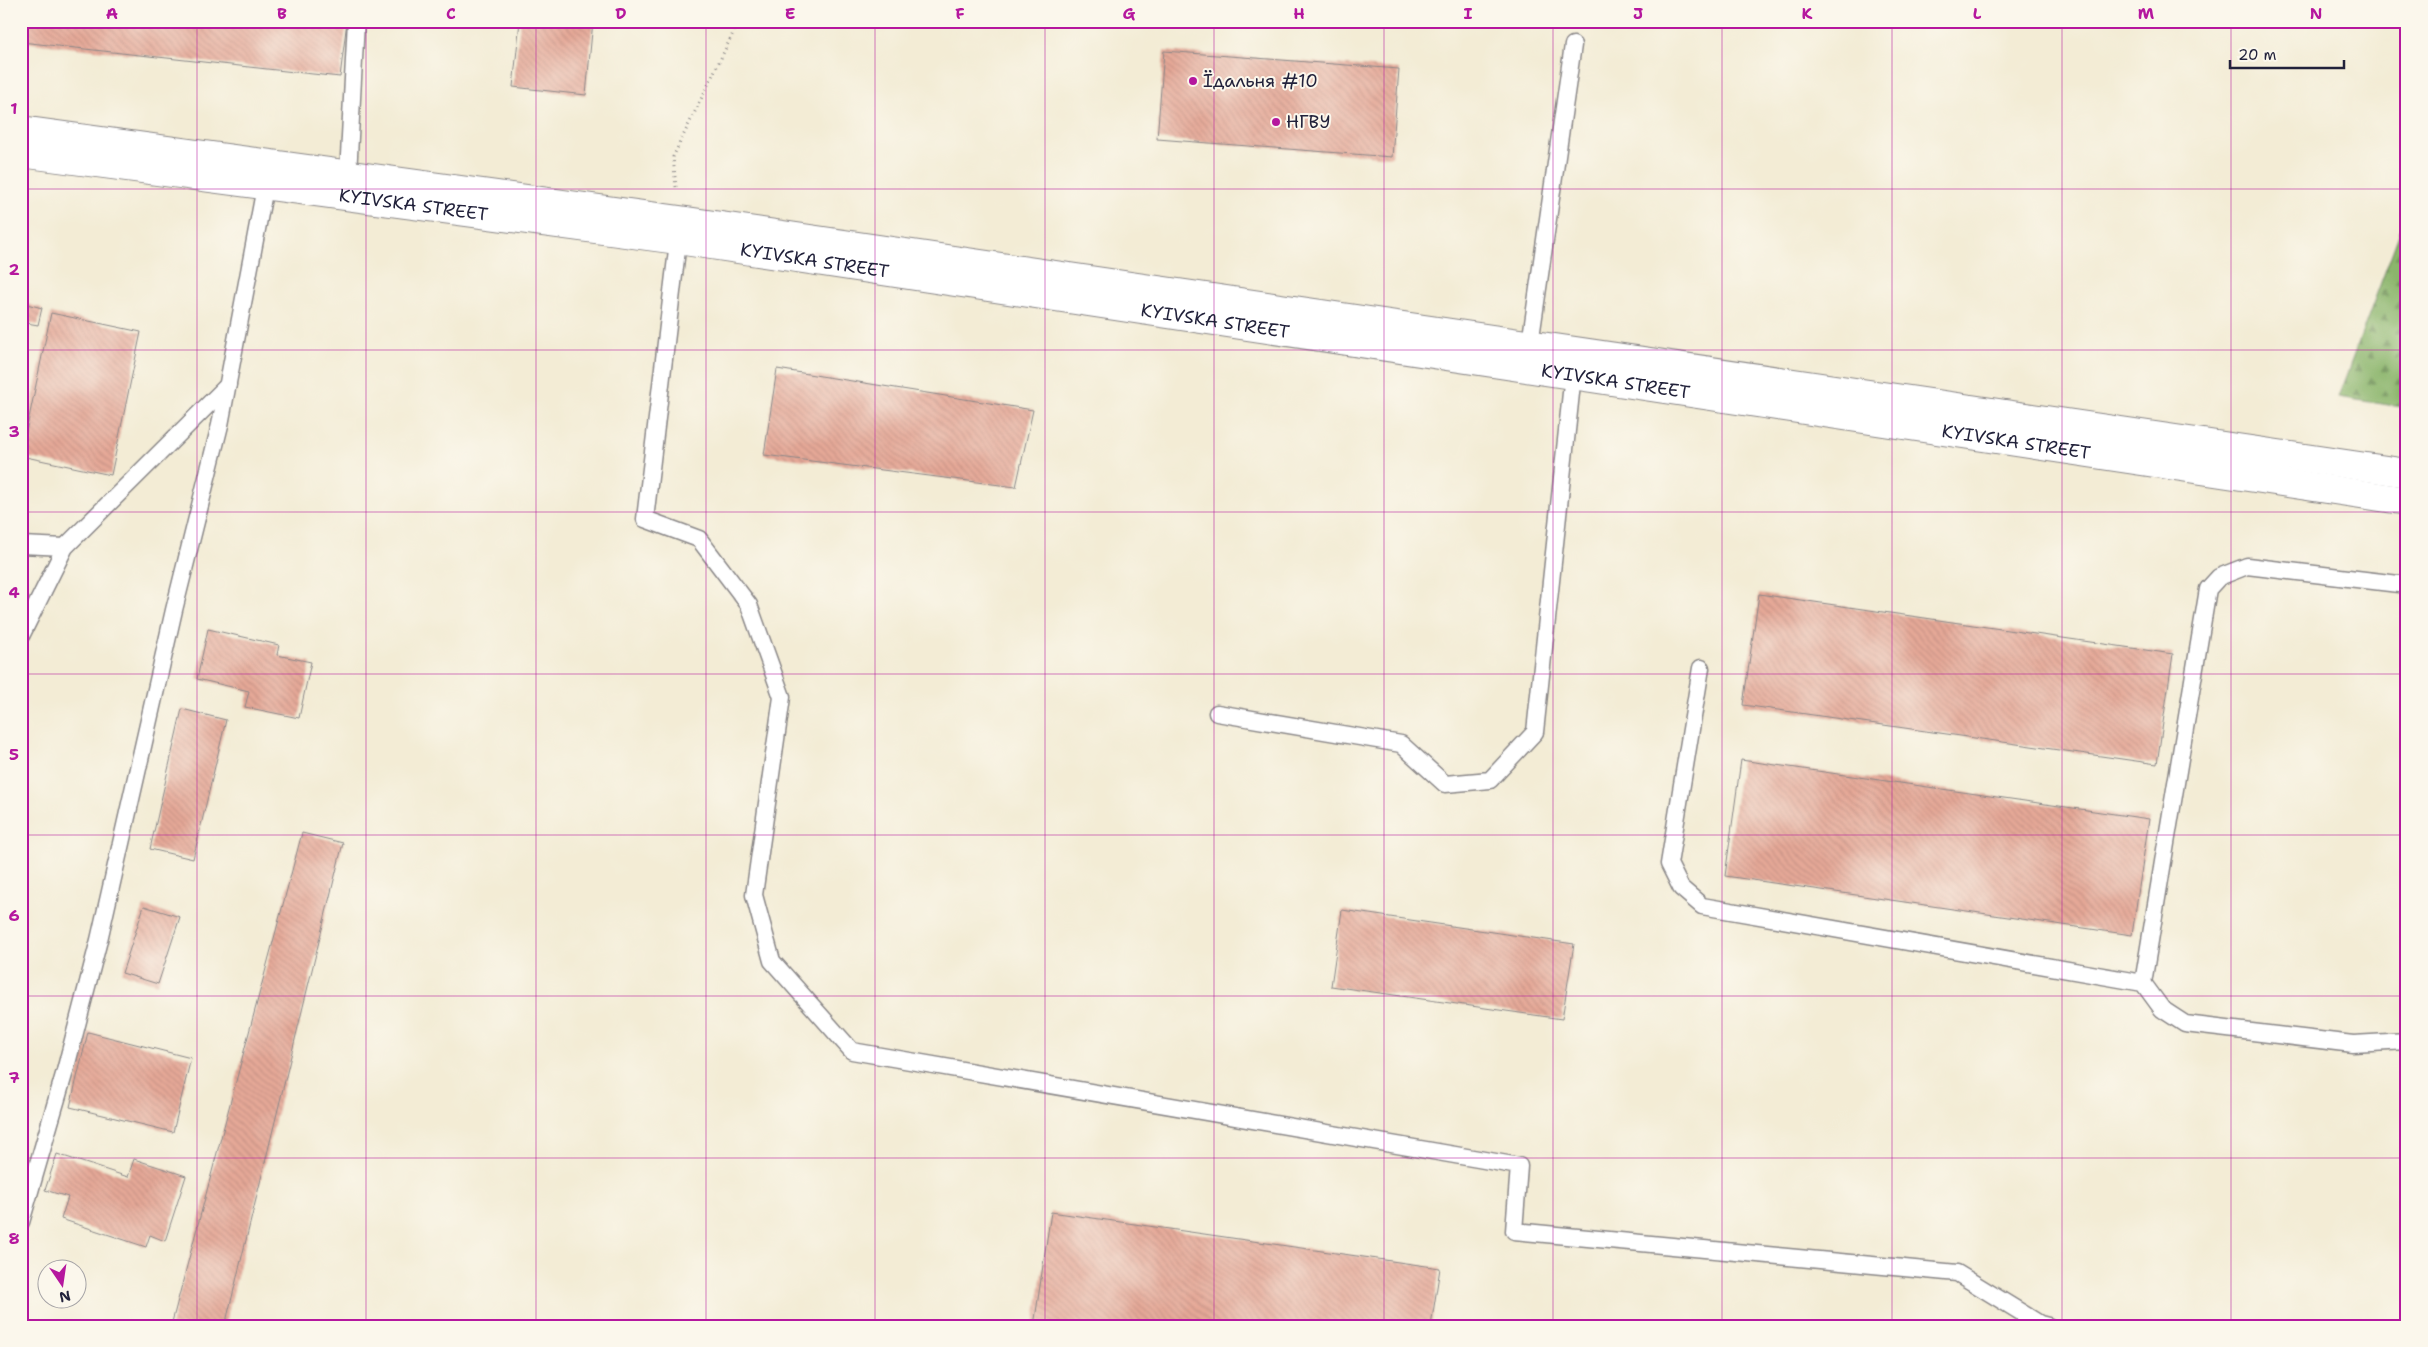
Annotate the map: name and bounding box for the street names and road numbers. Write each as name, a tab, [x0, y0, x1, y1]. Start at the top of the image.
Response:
street label: KYIVSKA STREET	[338, 183, 490, 227]
street label: KYIVSKA STREET	[739, 238, 891, 284]
street label: KYIVSKA STREET	[1139, 298, 1291, 344]
street label: KYIVSKA STREET	[1540, 358, 1692, 405]
street label: KYIVSKA STREET	[1940, 419, 2092, 465]

